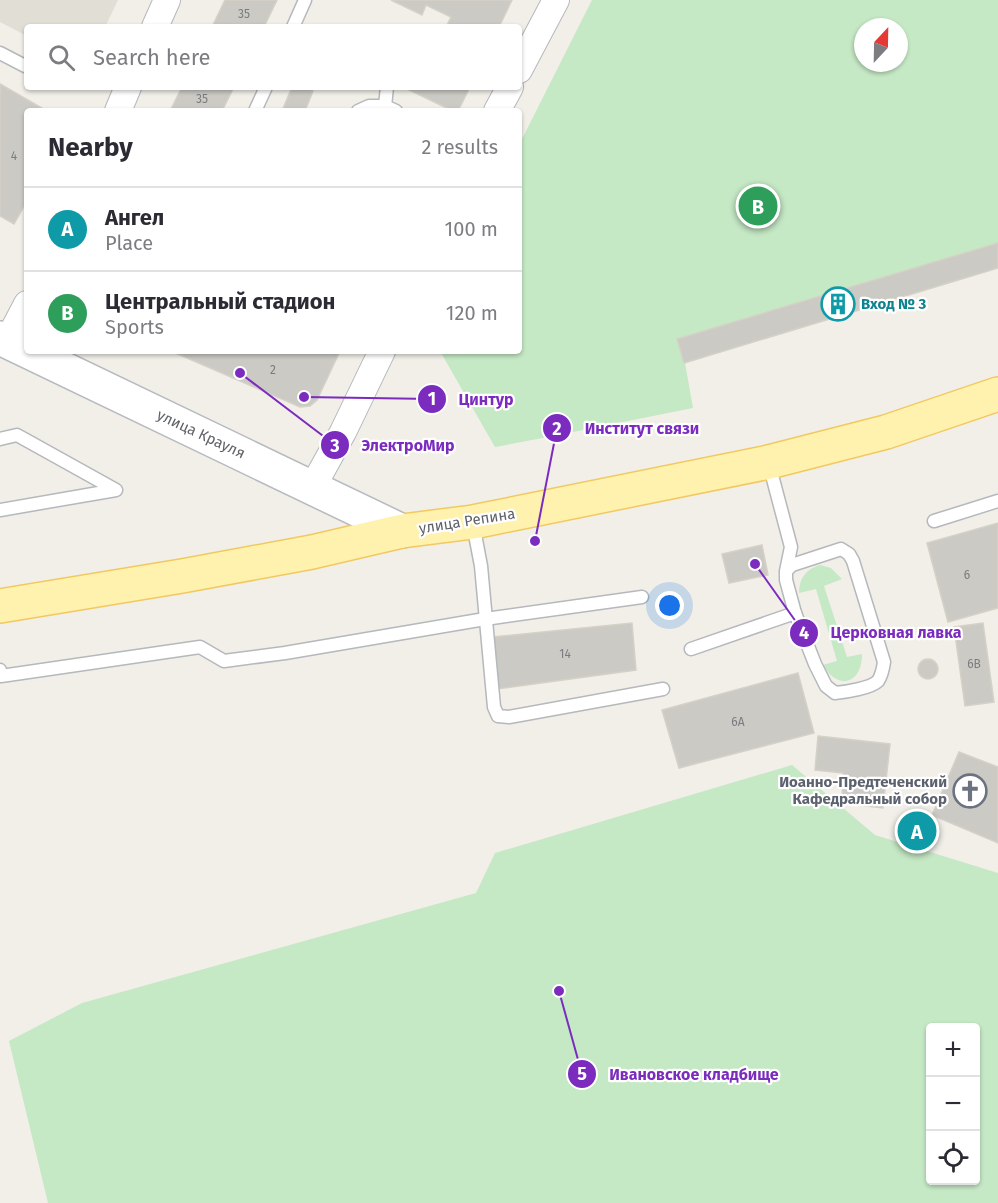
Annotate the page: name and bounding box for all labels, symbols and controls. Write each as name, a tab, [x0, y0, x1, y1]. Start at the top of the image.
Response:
house number: 35	[238, 7, 250, 21]
north arrow	[854, 18, 908, 72]
search box	[24, 24, 522, 90]
icon: search	[45, 41, 78, 74]
text: Search here	[93, 44, 211, 71]
house number: 35	[196, 92, 208, 106]
text: Nearby	[48, 132, 133, 163]
text: 2 results	[421, 135, 498, 159]
house number: 4	[11, 149, 18, 163]
pin: B	[738, 184, 777, 228]
text: Ангел	[105, 204, 164, 231]
text: A	[62, 217, 73, 241]
text: 100 m	[445, 217, 498, 241]
text: Place	[105, 231, 153, 255]
building icon: Вход № 3	[820, 286, 856, 322]
text: Центральный стадион	[105, 288, 335, 315]
place label: Вход № 3	[861, 295, 927, 313]
text: B	[61, 301, 74, 325]
text: 120 m	[446, 301, 498, 325]
text: Sports	[105, 315, 164, 339]
house number: 2	[270, 363, 276, 377]
callout: Цинтур	[417, 382, 526, 416]
text: 1	[428, 388, 436, 410]
text: Цинтур	[458, 390, 514, 409]
street label: улица Крауля	[154, 406, 248, 462]
callout: Институт связи	[542, 411, 711, 445]
text: 2	[552, 418, 562, 440]
text: Институт связи	[585, 419, 699, 438]
callout: ЭлектроМир	[320, 428, 467, 462]
text: 3	[329, 435, 340, 457]
text: ЭлектроМир	[361, 436, 455, 455]
street label: улица Репина	[418, 505, 516, 537]
house number: 6	[964, 568, 970, 582]
your location	[655, 591, 684, 620]
callout: Церковная лавка	[789, 616, 974, 650]
text: 4	[799, 622, 809, 644]
text: Церковная лавка	[830, 623, 962, 642]
house number: 14	[559, 647, 571, 661]
house number: 6В	[967, 657, 981, 671]
house number: 6А	[731, 715, 745, 729]
place label: Иоанно-Предтеченский Кафедральный собор	[779, 773, 947, 808]
church icon: Иоанно-Предтеченский Кафедральный собор	[952, 773, 988, 809]
pin: A	[898, 808, 936, 854]
map controls	[926, 1023, 980, 1185]
button: +	[926, 1023, 980, 1077]
callout: Ивановское кладбище	[567, 1057, 790, 1091]
text: 5	[577, 1063, 587, 1085]
text: Ивановское кладбище	[609, 1065, 779, 1084]
button: −	[926, 1077, 980, 1131]
button: locate	[926, 1131, 980, 1185]

